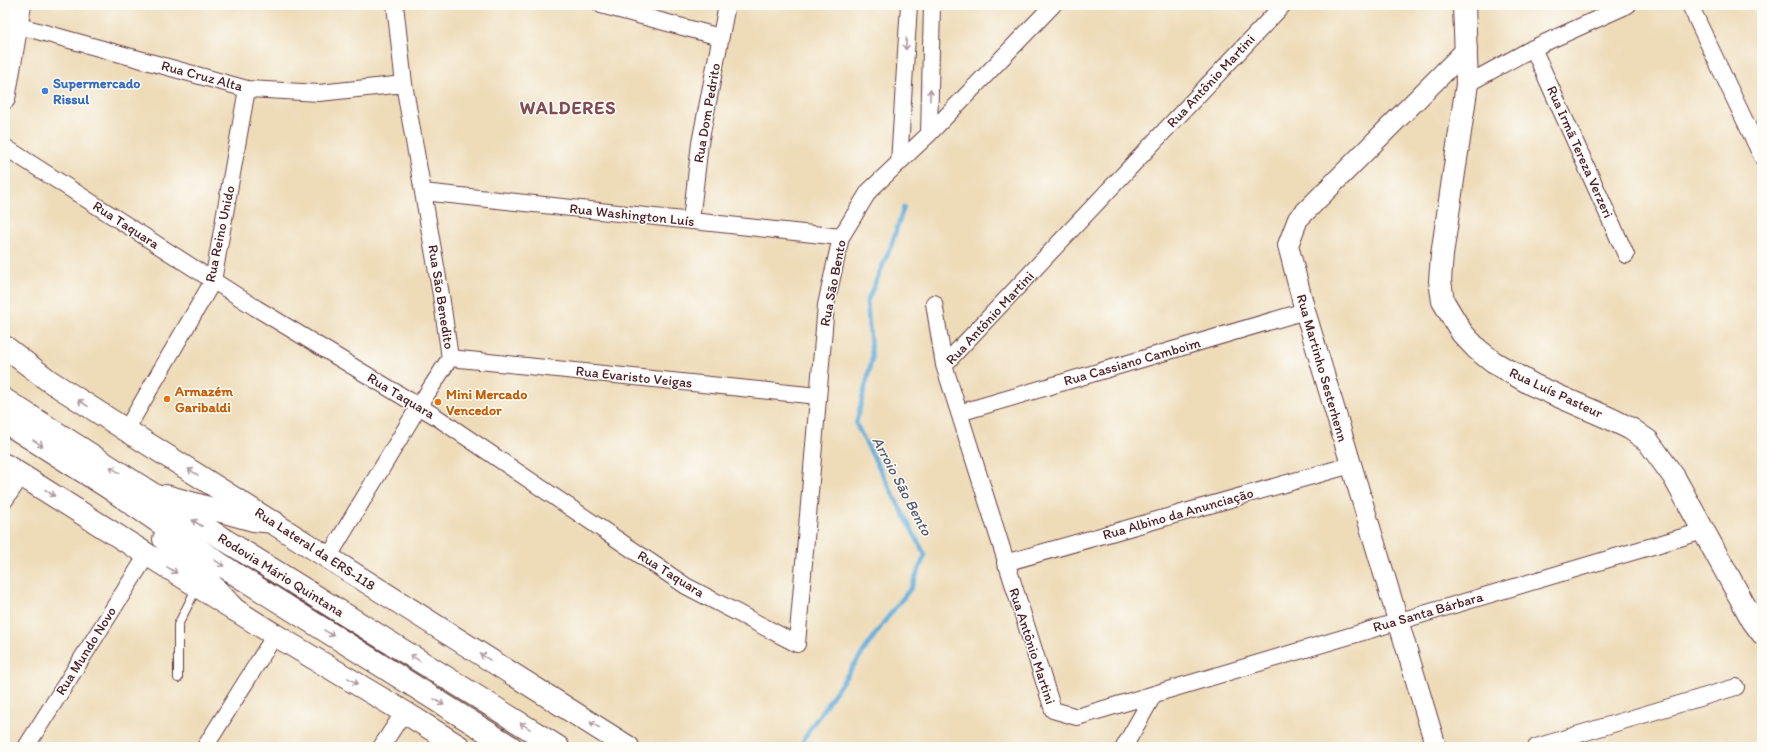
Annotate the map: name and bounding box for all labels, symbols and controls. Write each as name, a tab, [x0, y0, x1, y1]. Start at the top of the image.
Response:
street label: Rua Antônio Martini	[1163, 31, 1259, 131]
one-way arrow	[903, 37, 910, 50]
street label: Rua Cruz Alta	[159, 57, 245, 95]
street label: Rua Dom Pedrito	[690, 62, 724, 164]
place label: Supermercado Rissul	[53, 75, 140, 108]
street label: Rua Irmã Tereza Verzeri	[1543, 83, 1617, 221]
marker: Supermercado Rissul	[40, 86, 50, 96]
one-way arrow	[926, 89, 934, 102]
district label: WALDERES	[520, 97, 616, 119]
street label: Rua Reino Unido	[201, 184, 239, 284]
street label: Rua Taquara	[90, 197, 163, 253]
street label: Rua Washington Luís	[569, 200, 695, 230]
street label: Rua São Bento	[816, 238, 850, 328]
street label: Rua São Benedito	[424, 244, 458, 350]
street label: Rua Antônio Martini	[942, 268, 1038, 368]
street label: Rua Martinho Sesterhenn	[1293, 292, 1351, 444]
street label: Rua Cassiano Camboim	[1062, 334, 1203, 390]
street label: Rua Evaristo Veigas	[575, 362, 693, 392]
street label: Rua Luís Pasteur	[1507, 364, 1606, 422]
street label: Rua Taquara	[364, 369, 438, 423]
place label: Armazém Garibaldi	[174, 383, 233, 416]
place label: Mini Mercado Vencedor	[446, 386, 527, 419]
marker: Armazém Garibaldi	[162, 394, 172, 404]
marker: Mini Mercado Vencedor	[433, 397, 443, 407]
one-way arrow	[78, 399, 89, 407]
water label: Arroio São Bento	[868, 434, 936, 539]
one-way arrow	[32, 439, 44, 447]
one-way arrow	[110, 466, 121, 474]
one-way arrow	[187, 468, 199, 476]
street label: Rua Albino da Anunciação	[1101, 484, 1255, 544]
one-way arrow	[44, 489, 55, 497]
street label: Rua Lateral da ERS-118	[252, 504, 379, 595]
one-way arrow	[191, 518, 203, 526]
street label: Rodovia Mário Quintana	[215, 529, 348, 621]
street label: Rua Taquara	[634, 547, 708, 602]
one-way arrow	[213, 559, 224, 567]
one-way arrow	[166, 566, 177, 575]
street label: Rua Antônio Martini	[1005, 586, 1059, 706]
street label: Rua Santa Bárbara	[1371, 588, 1486, 636]
street label: Rua Mundo Novo	[52, 604, 120, 698]
one-way arrow	[323, 629, 335, 637]
one-way arrow	[479, 652, 491, 660]
one-way arrow	[409, 653, 420, 662]
one-way arrow	[347, 677, 358, 685]
one-way arrow	[433, 698, 444, 706]
one-way arrow	[590, 721, 601, 730]
one-way arrow	[519, 722, 531, 730]

